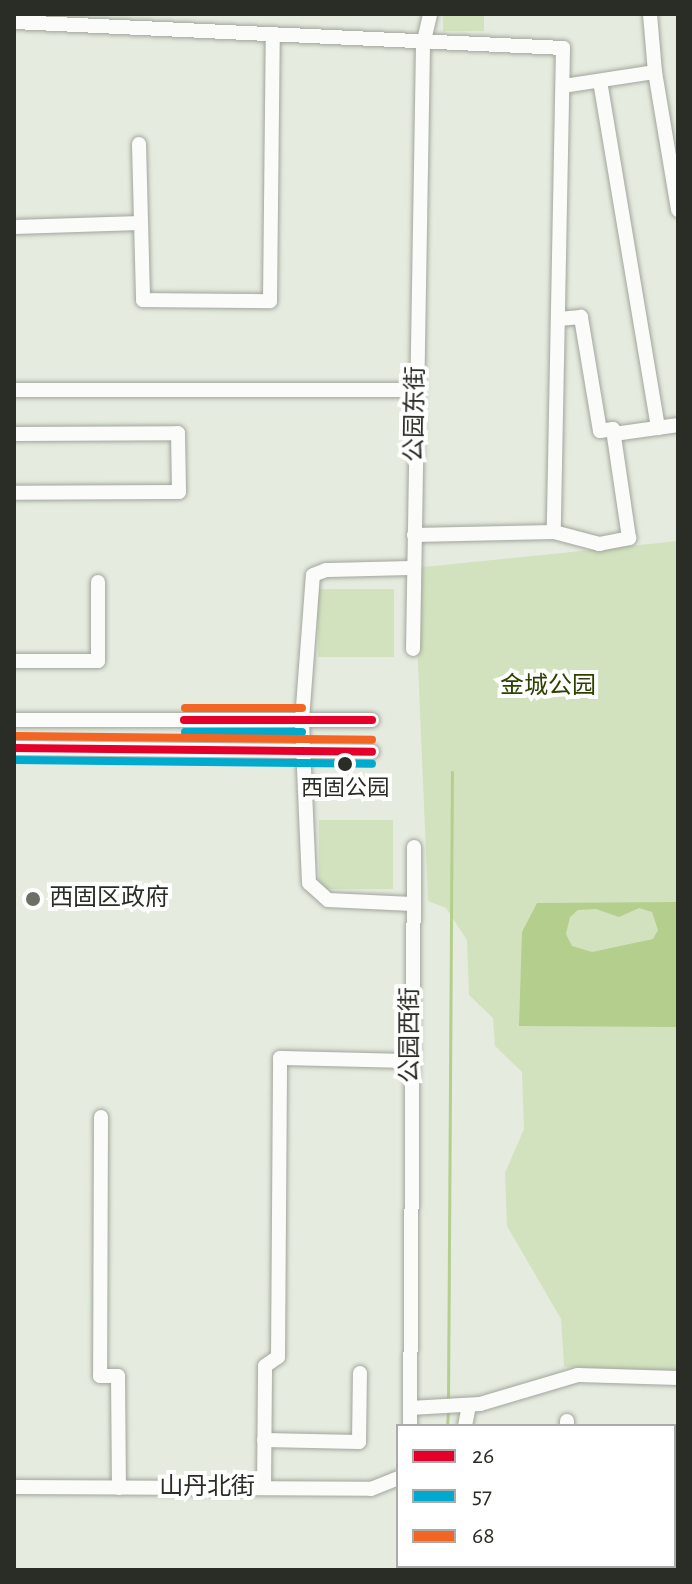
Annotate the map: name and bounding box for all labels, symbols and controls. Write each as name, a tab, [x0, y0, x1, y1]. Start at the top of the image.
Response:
street label: 公园东街	[401, 366, 431, 462]
park label: 金城公园	[500, 673, 596, 701]
marker: 西固公园	[337, 756, 353, 772]
place label: 西固公园	[301, 776, 389, 802]
place label: 西固区政府	[49, 885, 169, 913]
marker: 西固区政府	[24, 890, 42, 908]
street label: 公园西街	[397, 987, 425, 1083]
legend	[396, 1424, 676, 1568]
text: 26	[472, 1444, 494, 1468]
street label: 山丹北街	[159, 1474, 255, 1502]
text: 57	[472, 1484, 492, 1508]
text: 68	[472, 1524, 495, 1548]

